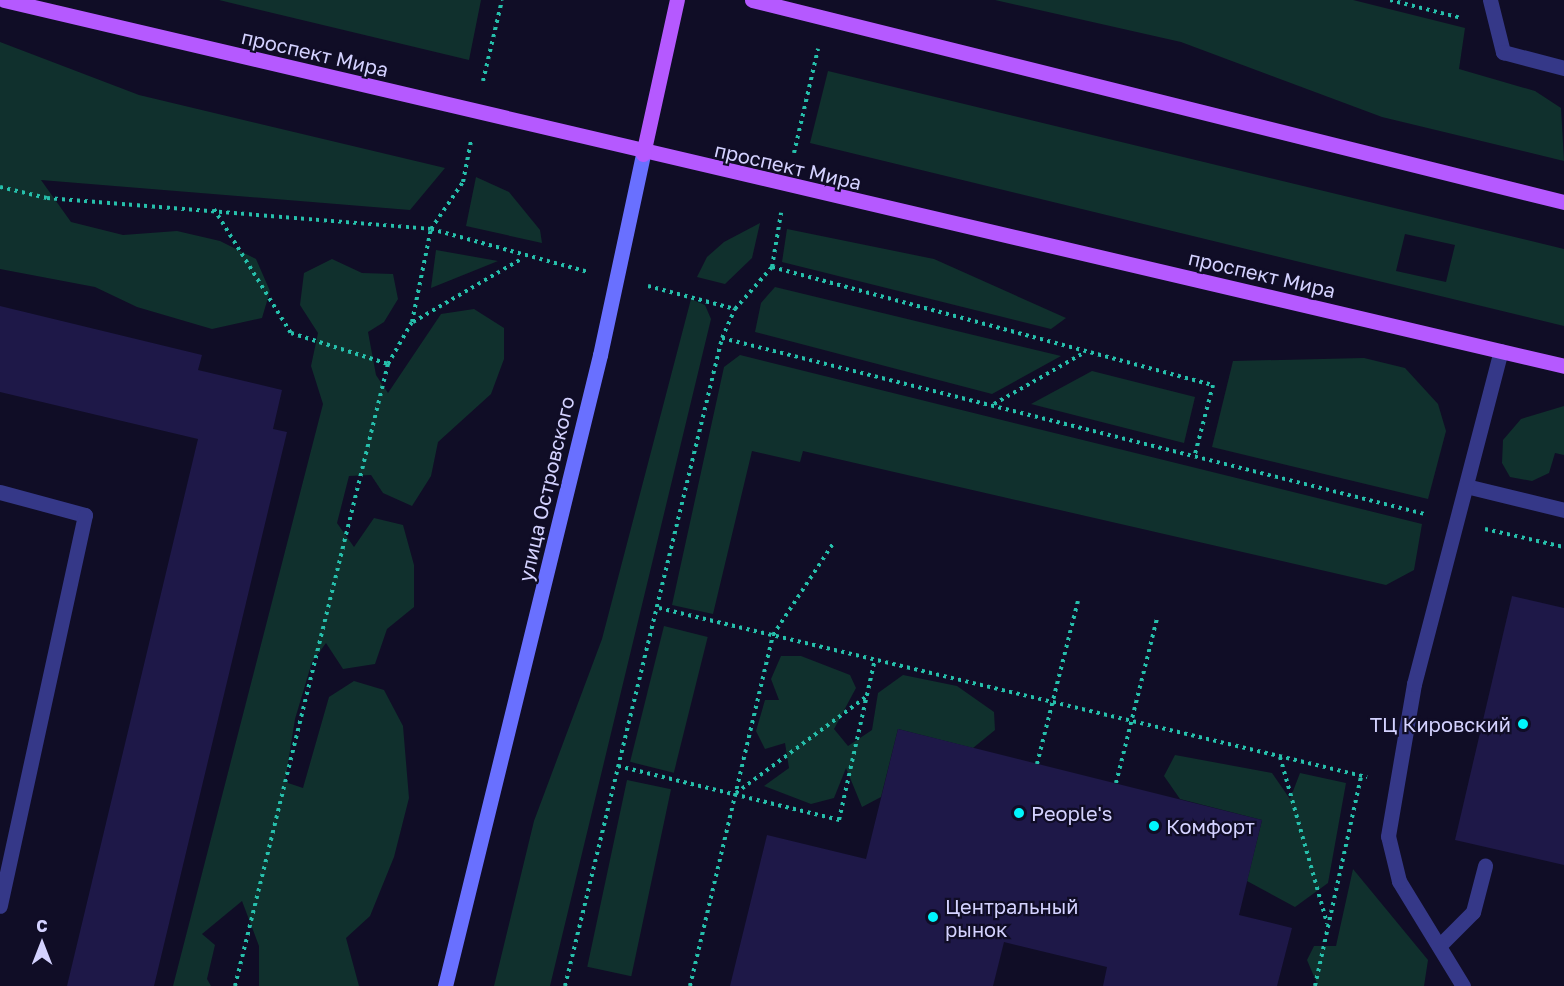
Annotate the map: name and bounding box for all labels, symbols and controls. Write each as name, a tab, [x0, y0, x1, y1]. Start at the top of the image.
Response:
street label: проспект Мира	[239, 24, 391, 82]
street label: проспект Мира	[712, 137, 864, 195]
street label: проспект Мира	[1186, 245, 1338, 303]
street label: улица Островского	[513, 394, 579, 584]
place label: ТЦ Кировский	[1370, 712, 1511, 736]
marker: ТЦ Кировский	[1516, 717, 1530, 731]
place label: People's	[1031, 801, 1112, 825]
marker: People's	[1012, 806, 1026, 820]
place label: Комфорт	[1166, 814, 1255, 838]
marker: Комфорт	[1147, 819, 1161, 833]
place label: Центральный рынок	[945, 894, 1078, 941]
marker: Центральный рынок	[926, 910, 940, 924]
north arrow	[12, 914, 72, 974]
text: С	[36, 916, 48, 936]

